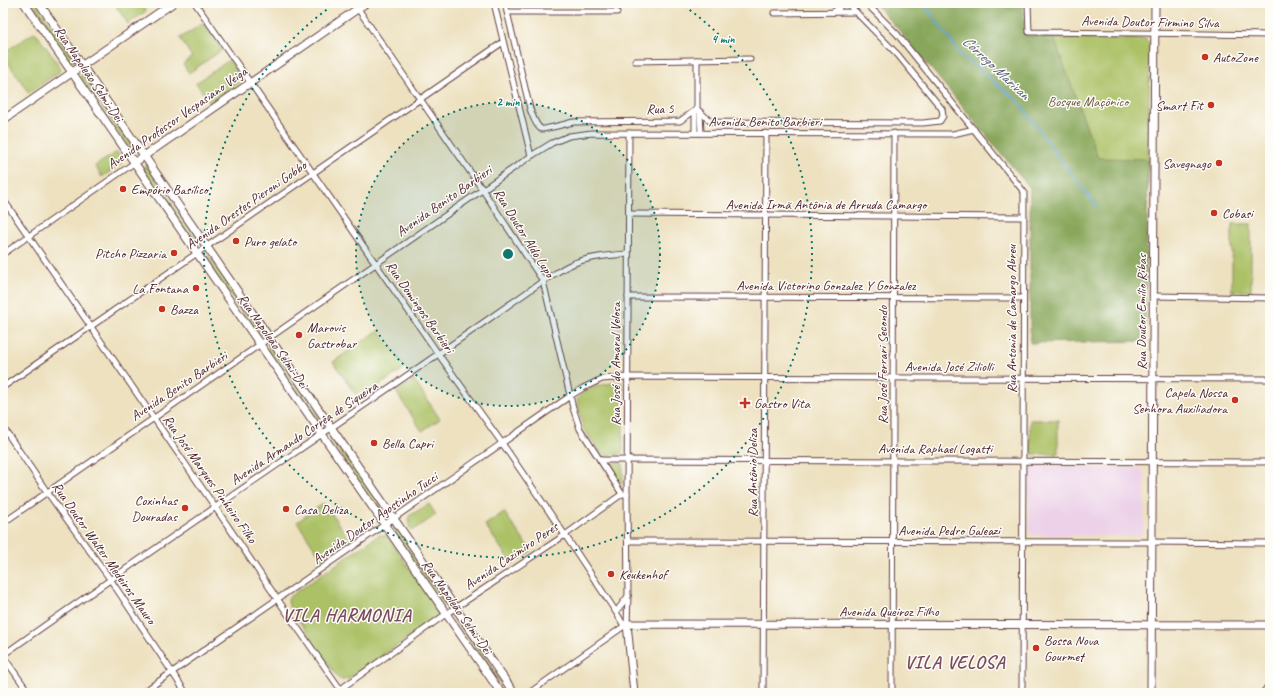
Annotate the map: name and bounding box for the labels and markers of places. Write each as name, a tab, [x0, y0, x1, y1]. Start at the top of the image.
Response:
place label: AutoZone	[1213, 49, 1259, 66]
marker: AutoZone	[1200, 52, 1210, 62]
place label: Smart Fit	[1155, 97, 1204, 114]
marker: Smart Fit	[1206, 100, 1216, 110]
place label: Savegnago	[1162, 155, 1212, 172]
marker: Savegnago	[1214, 158, 1224, 168]
place label: Empório Basílico	[131, 181, 210, 198]
marker: Empório Basílico	[118, 184, 128, 194]
place label: Cobasi	[1222, 205, 1255, 222]
marker: Cobasi	[1209, 208, 1219, 218]
place label: Puro gelato	[244, 233, 298, 250]
marker: Puro gelato	[231, 236, 241, 246]
place label: Pitcho Pizzaria	[95, 245, 167, 262]
centre of rings	[501, 247, 515, 261]
marker: Pitcho Pizzaria	[169, 248, 179, 258]
place label: La Fontana	[132, 280, 189, 297]
marker: La Fontana	[191, 283, 201, 293]
place label: Bazza	[170, 301, 199, 318]
marker: Bazza	[157, 304, 167, 314]
place label: Marovis Gastrobar	[307, 319, 357, 352]
marker: Marovis Gastrobar	[294, 330, 304, 340]
place label: Capela Nossa Senhora Auxiliadora	[1132, 384, 1228, 417]
place label: Gastro Vita	[754, 395, 811, 412]
marker: Capela Nossa Senhora Auxiliadora	[1230, 395, 1240, 405]
marker: Gastro Vita	[739, 397, 751, 409]
place label: Bella Capri	[382, 435, 436, 452]
marker: Bella Capri	[369, 438, 379, 448]
place label: Coxinhas Douradas	[131, 492, 178, 525]
place label: Casa Deliza	[294, 501, 350, 518]
marker: Coxinhas Douradas	[180, 503, 190, 513]
marker: Casa Deliza	[281, 504, 291, 514]
place label: Keukenhof	[619, 566, 669, 583]
marker: Keukenhof	[606, 569, 616, 579]
place label: Bossa Nova Gourmet	[1044, 632, 1099, 665]
marker: Bossa Nova Gourmet	[1031, 643, 1041, 653]

